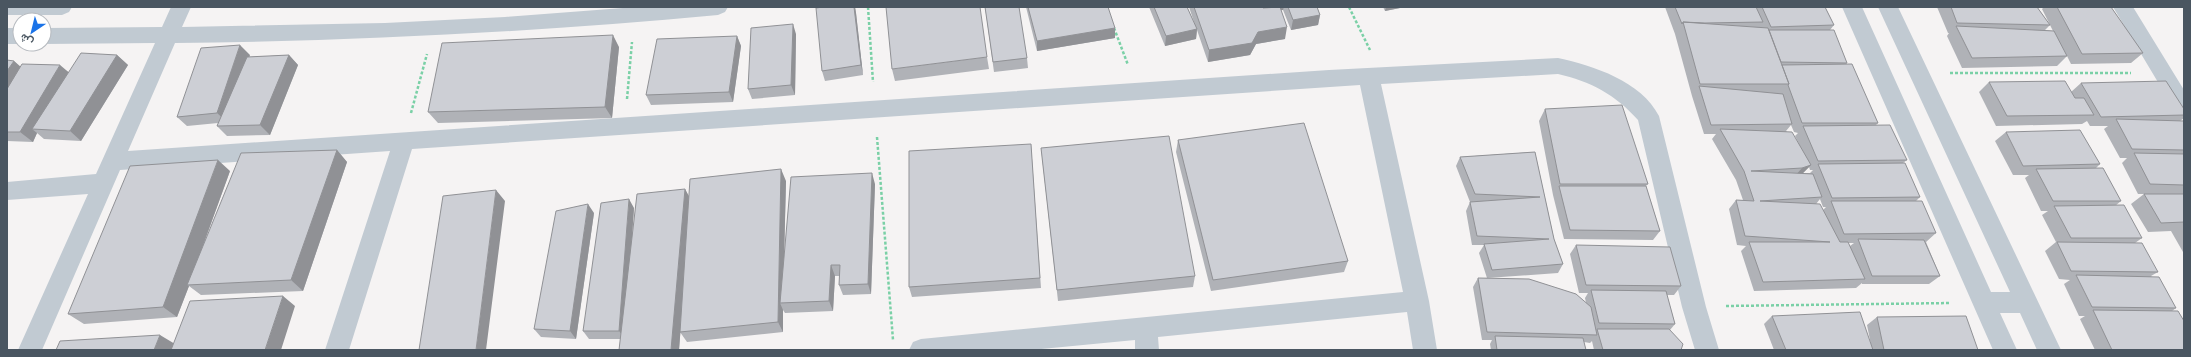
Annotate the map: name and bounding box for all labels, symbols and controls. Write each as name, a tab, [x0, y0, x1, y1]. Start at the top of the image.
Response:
north arrow	[12, 12, 52, 52]
text: ش	[17, 31, 36, 50]

